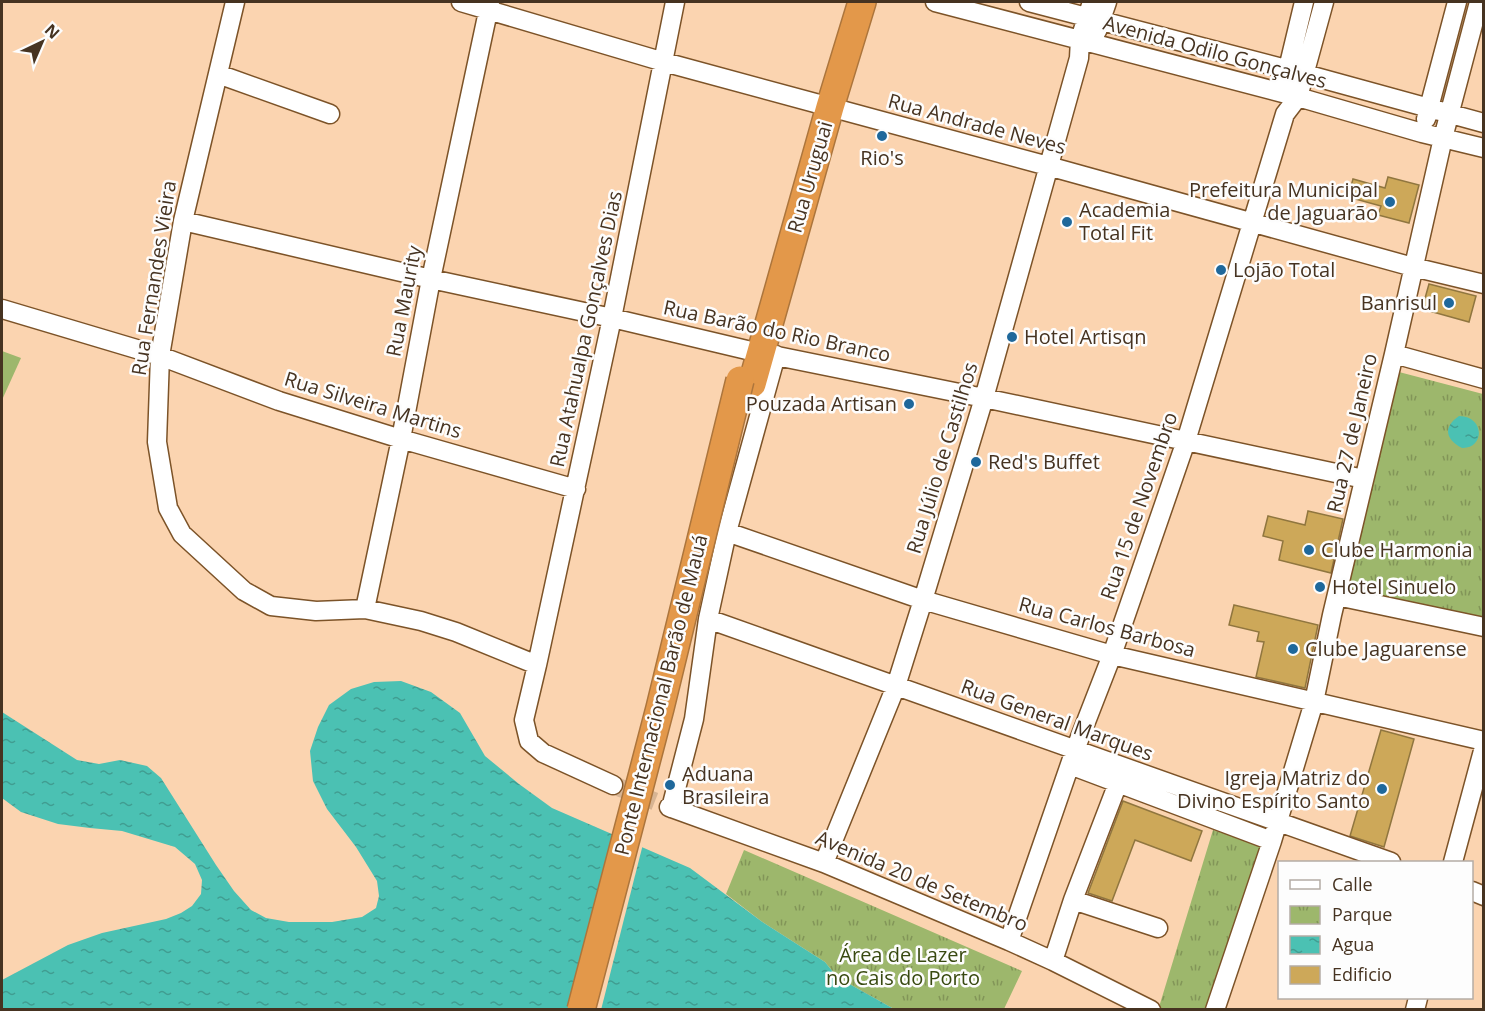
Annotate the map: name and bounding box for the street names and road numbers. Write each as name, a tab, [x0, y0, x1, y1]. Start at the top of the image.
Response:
street label: Avenida Odilo Gonçalves	[1100, 9, 1330, 94]
street label: Rua Andrade Neves	[885, 87, 1069, 160]
street label: Rua Uruguai	[781, 118, 838, 236]
street label: Rua Fernandes Vieira	[125, 179, 182, 377]
street label: Rua Atahualpa Gonçalves Dias	[543, 188, 628, 470]
street label: Rua Maurity	[380, 242, 428, 359]
street label: Rua Barão do Rio Branco	[661, 293, 893, 368]
street label: Rua 27 de Janeiro	[1320, 350, 1383, 515]
street label: Rua Júlio de Castilhos	[900, 359, 984, 557]
street label: Rua Silveira Martins	[281, 365, 465, 444]
street label: Rua 15 de Novembro	[1094, 408, 1183, 603]
street label: Ponte Internacional Barão de Mauá	[608, 532, 713, 858]
street label: Rua Carlos Barbosa	[1016, 590, 1198, 663]
street label: Rua General Marques	[958, 672, 1157, 767]
street label: Avenida 20 de Setembro	[812, 824, 1032, 938]

